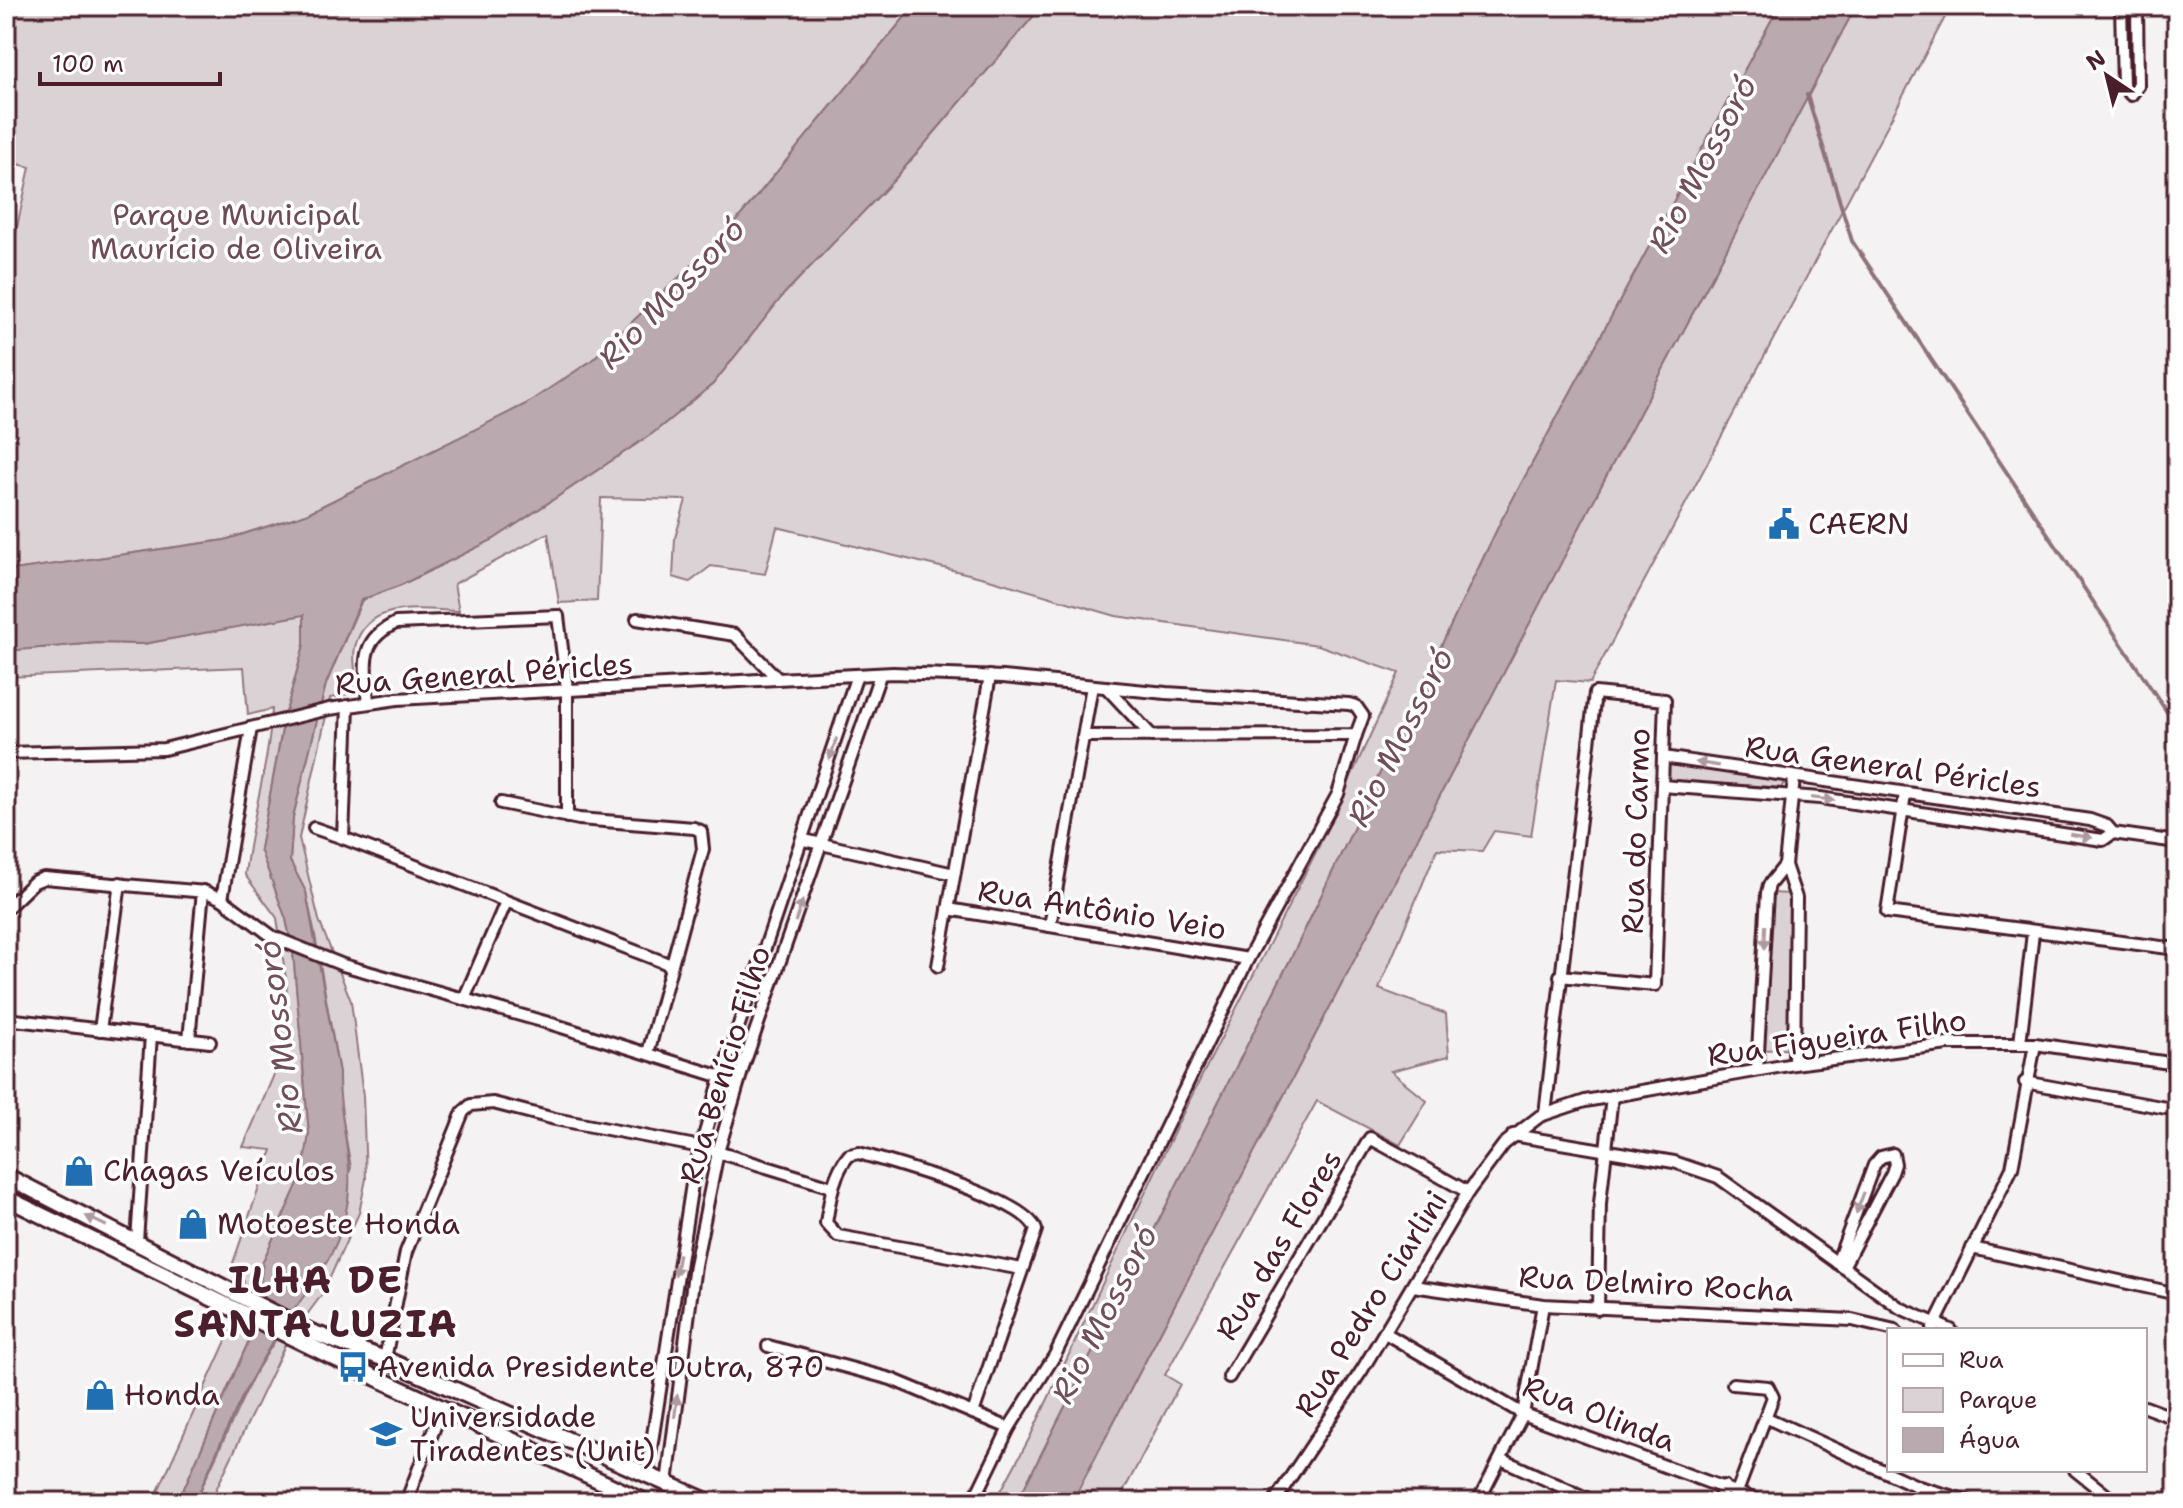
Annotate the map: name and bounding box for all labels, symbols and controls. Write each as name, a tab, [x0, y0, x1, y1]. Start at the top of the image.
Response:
scale bar	[40, 36, 220, 86]
north arrow	[2067, 36, 2147, 116]
text: N	[2080, 43, 2111, 77]
text: 100 m	[52, 48, 124, 80]
water label: Rio Mossoró	[1637, 68, 1766, 260]
park label: Parque Municipal Maurício de Oliveira	[90, 194, 382, 269]
water label: Rio Mossoró	[587, 208, 754, 378]
place label: CAERN	[1808, 503, 1910, 544]
public building icon: CAERN	[1767, 507, 1801, 541]
water label: Rio Mossoró	[1336, 640, 1463, 833]
street label: Rua General Péricles	[334, 643, 634, 704]
street label: Rua General Péricles	[1742, 725, 2044, 808]
street label: Rua do Carmo	[1611, 727, 1660, 935]
one-way arrow	[826, 737, 839, 761]
one-way arrow	[1694, 757, 1719, 770]
one-way arrow	[1811, 793, 1836, 806]
one-way arrow	[2068, 831, 2093, 843]
street label: Rua Antônio Veio	[975, 870, 1229, 949]
one-way arrow	[793, 898, 806, 922]
one-way arrow	[1758, 925, 1771, 950]
water label: Rio Mossoró	[246, 938, 313, 1136]
street label: Rua Benício Filho	[669, 941, 780, 1189]
street label: Rua Figueira Filho	[1705, 999, 1969, 1076]
street label: Rua das Flores	[1206, 1142, 1352, 1348]
place label: Chagas Veículos	[103, 1150, 335, 1191]
shop icon: Chagas Veículos	[62, 1154, 96, 1188]
street label: Rua Pedro Ciarlini	[1284, 1183, 1457, 1425]
one-way arrow	[1853, 1191, 1866, 1215]
place label: Motoeste Honda	[217, 1203, 460, 1244]
shop icon: Motoeste Honda	[176, 1207, 210, 1241]
one-way arrow	[85, 1214, 108, 1227]
water label: Rio Mossoró	[1040, 1217, 1167, 1410]
one-way arrow	[670, 1253, 683, 1278]
district label: ILHA DE SANTA LUZIA	[173, 1254, 459, 1349]
street label: Rua Delmiro Rocha	[1517, 1256, 1795, 1311]
legend	[1887, 1328, 2147, 1472]
text: Rua	[1959, 1344, 2004, 1376]
place label: Avenida Presidente Dutra, 870	[377, 1346, 825, 1387]
bus stop icon: Avenida Presidente Dutra, 870	[336, 1350, 370, 1384]
street label: Rua Olinda	[1517, 1366, 1682, 1462]
place label: Honda	[124, 1374, 220, 1415]
shop icon: Honda	[83, 1378, 117, 1412]
text: Parque	[1959, 1384, 2038, 1416]
one-way arrow	[670, 1393, 683, 1418]
place label: Universidade Tiradentes (Unit)	[410, 1396, 655, 1471]
school or university icon: Universidade Tiradentes (Unit)	[369, 1417, 403, 1451]
text: Água	[1959, 1424, 2020, 1456]

